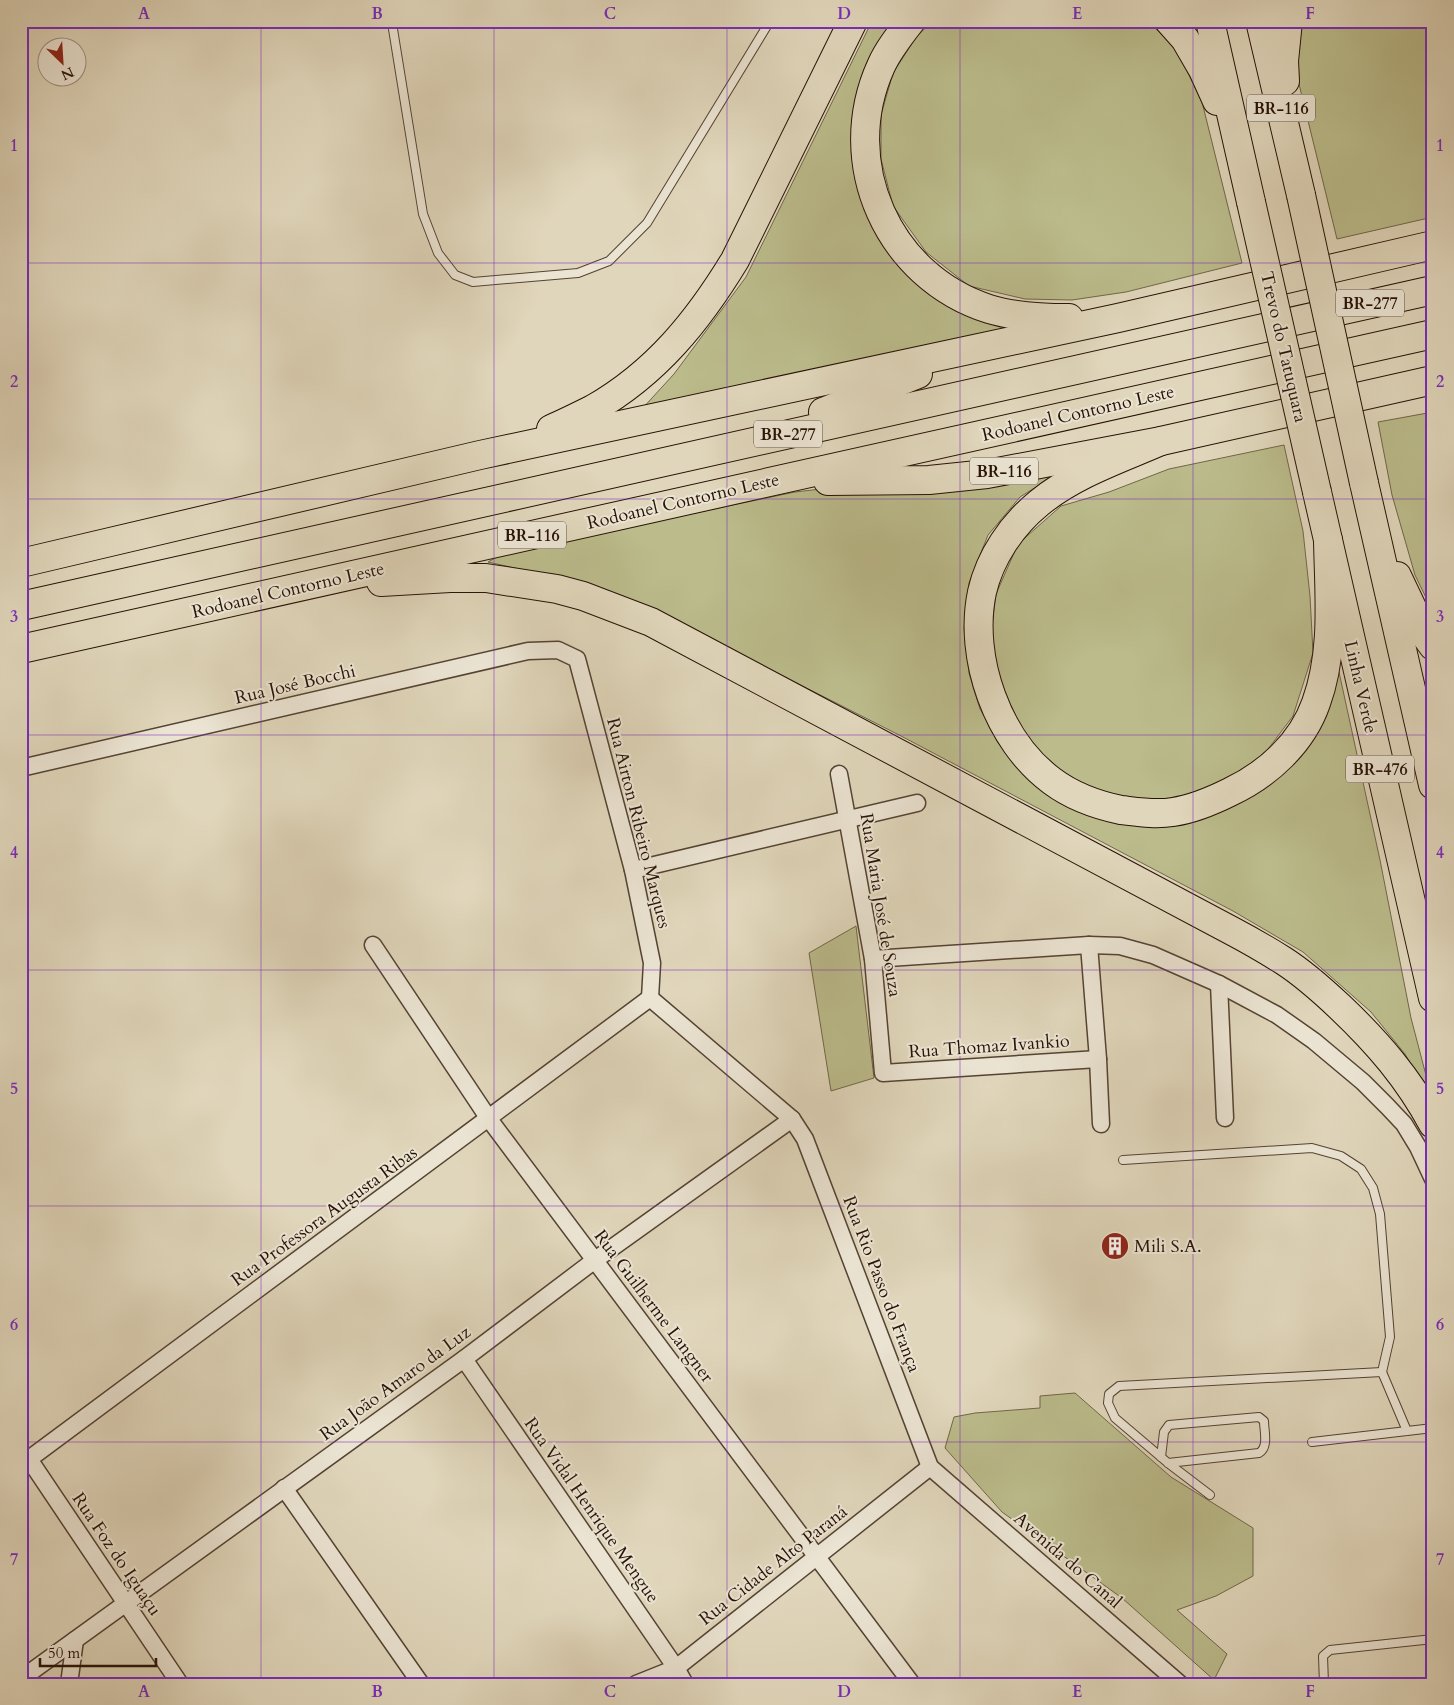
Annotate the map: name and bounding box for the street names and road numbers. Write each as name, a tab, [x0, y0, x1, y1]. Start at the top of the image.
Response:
road number: BR-116	[1247, 95, 1315, 122]
street label: Trevo do Tatuquara	[1254, 269, 1313, 425]
road number: BR-277	[1336, 290, 1404, 316]
street label: Rodoanel Contorno Leste	[980, 379, 1177, 448]
road number: BR-277	[754, 420, 822, 448]
road number: BR-116	[970, 458, 1038, 484]
street label: Rodoanel Contorno Leste	[585, 467, 782, 536]
road number: BR-116	[498, 522, 566, 548]
street label: Rodoanel Contorno Leste	[190, 556, 387, 625]
street label: Linha Verde	[1338, 638, 1383, 736]
street label: Rua José Bocchi	[232, 658, 358, 711]
street label: Rua Airton Ribeiro Marques	[600, 715, 677, 931]
road number: BR-476	[1346, 756, 1414, 782]
street label: Rua Maria José de Souza	[854, 811, 907, 999]
street label: Rua Thomaz Ivankio	[908, 1028, 1071, 1065]
street label: Rua Professora Augusta Ribas	[226, 1140, 422, 1292]
street label: Rua Rio Passo do França	[836, 1192, 927, 1376]
street label: Rua Guilherme Langner	[588, 1225, 720, 1388]
street label: Rua João Amaro da Luz	[315, 1320, 476, 1447]
street label: Rua Vidal Henrique Mengue	[518, 1413, 665, 1608]
street label: Rua Foz do Iguaçu	[66, 1488, 167, 1621]
street label: Rua Cidade Alto Paraná	[694, 1499, 853, 1631]
street label: Avenida do Canal	[1008, 1506, 1127, 1615]

